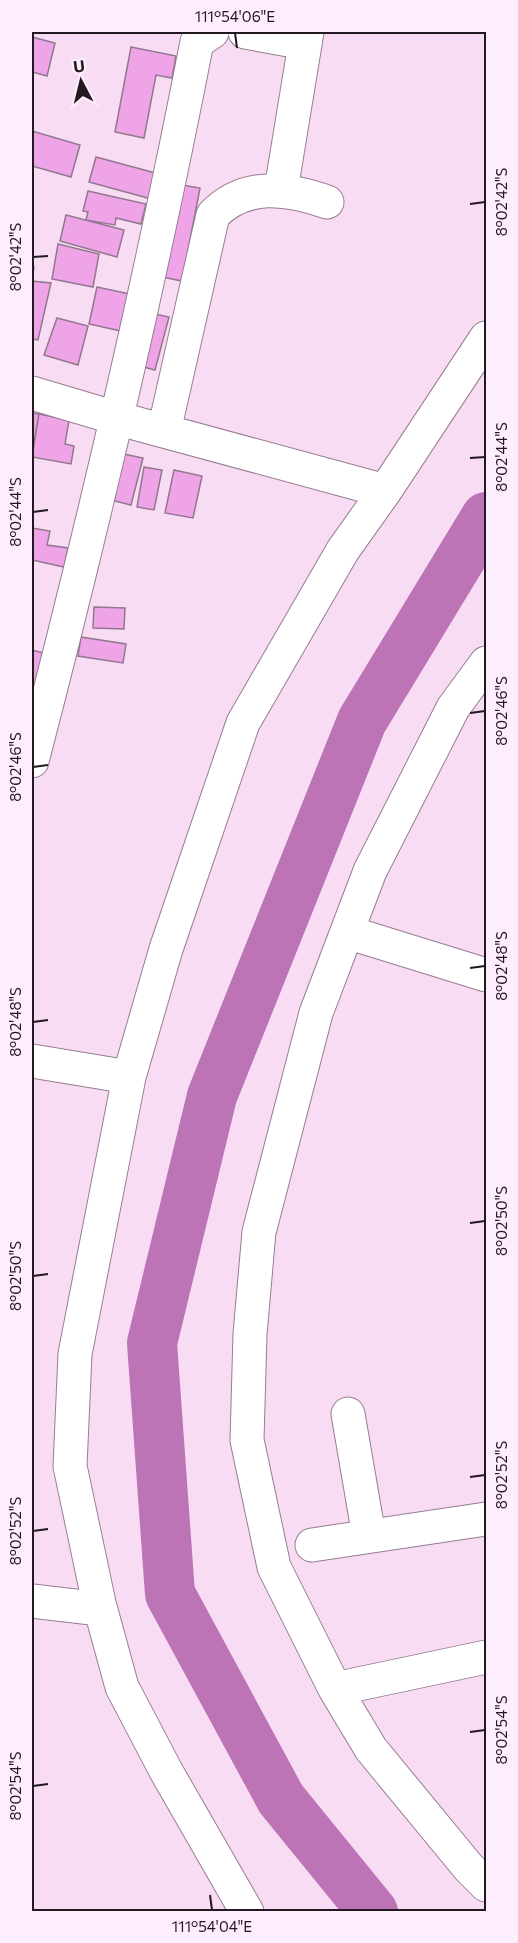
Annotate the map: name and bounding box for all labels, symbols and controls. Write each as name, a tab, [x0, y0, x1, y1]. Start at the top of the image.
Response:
text: 111°54'06"E	[195, 7, 275, 25]
north arrow	[51, 51, 111, 111]
text: U	[72, 55, 86, 76]
text: 8°02'42"S	[492, 167, 510, 236]
text: 8°02'42"S	[6, 222, 24, 291]
text: 8°02'44"S	[492, 422, 510, 492]
text: 8°02'44"S	[6, 477, 24, 547]
text: 8°02'46"S	[492, 676, 510, 746]
text: 8°02'46"S	[6, 732, 24, 802]
text: 8°02'48"S	[492, 931, 510, 1001]
text: 8°02'48"S	[6, 987, 24, 1057]
text: 8°02'50"S	[492, 1186, 510, 1256]
text: 8°02'50"S	[6, 1241, 24, 1311]
text: 8°02'52"S	[492, 1441, 510, 1509]
text: 8°02'52"S	[6, 1497, 24, 1565]
text: 8°02'54"S	[492, 1695, 510, 1765]
text: 8°02'54"S	[6, 1751, 24, 1821]
text: 111°54'04"E	[172, 1917, 252, 1935]

